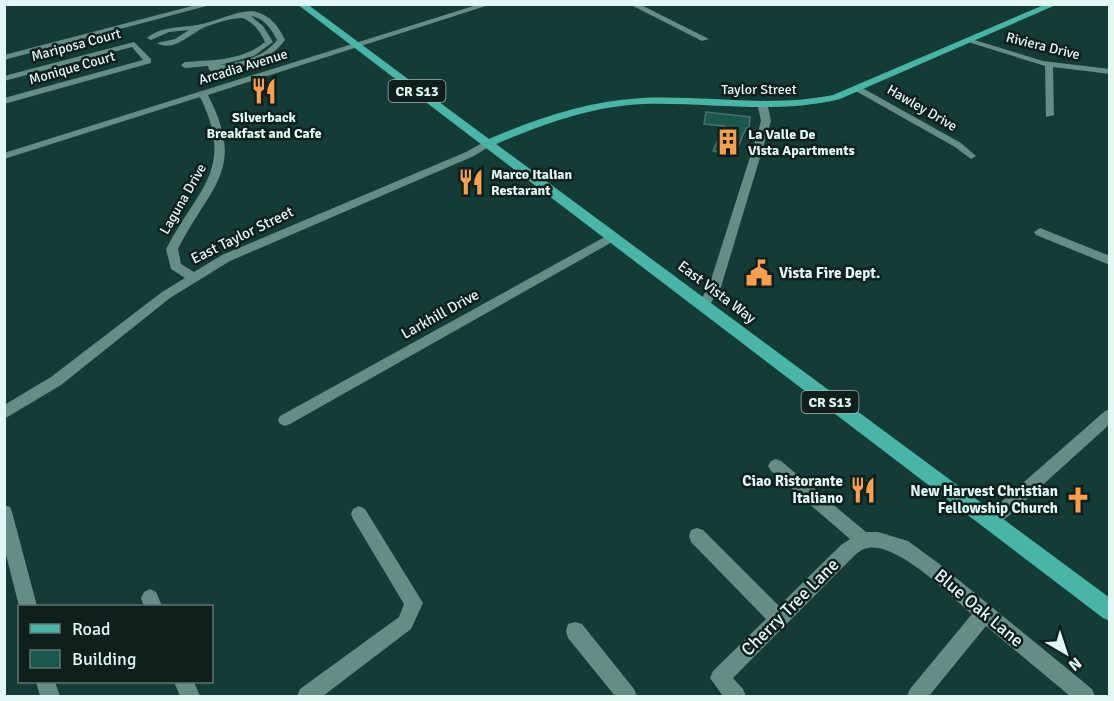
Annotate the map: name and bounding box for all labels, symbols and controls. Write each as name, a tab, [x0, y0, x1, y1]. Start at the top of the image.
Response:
street label: Mariposa Court	[29, 25, 123, 65]
street label: Riviera Drive	[1004, 29, 1082, 63]
street label: Arcadia Avenue	[196, 45, 290, 89]
street label: Monique Court	[27, 48, 117, 88]
restaurant icon: Silverback Breakfast and Cafe	[249, 76, 279, 106]
road number: CR S13	[388, 80, 446, 102]
street label: Taylor Street	[721, 81, 797, 98]
street label: Hawley Drive	[884, 81, 960, 135]
place label: Silverback Breakfast and Cafe	[206, 109, 322, 142]
place label: La Valle De Vista Apartments	[748, 126, 855, 159]
building icon: La Valle De Vista Apartments	[713, 127, 743, 157]
street label: Laguna Drive	[156, 161, 210, 237]
place label: Marco Italian Restarant	[491, 166, 573, 199]
restaurant icon: Marco Italian Restarant	[456, 167, 486, 197]
street label: East Taylor Street	[188, 202, 296, 268]
street label: East Vista Way	[674, 257, 760, 327]
public building icon: Vista Fire Dept.	[744, 258, 774, 288]
place label: Vista Fire Dept.	[779, 264, 880, 282]
street label: Larkhill Drive	[398, 285, 482, 343]
road number: CR S13	[802, 391, 858, 413]
place label: Ciao Ristorante Italiano	[742, 472, 843, 507]
restaurant icon: Ciao Ristorante Italiano	[848, 475, 878, 505]
place label: New Harvest Christian Fellowship Church	[910, 482, 1058, 517]
church icon: New Harvest Christian Fellowship Church	[1063, 485, 1093, 515]
street label: Cherry Tree Lane	[737, 554, 843, 660]
street label: Blue Oak Lane	[930, 564, 1028, 652]
legend	[18, 605, 213, 683]
text: Road	[72, 618, 111, 640]
north arrow	[1036, 623, 1096, 683]
text: Building	[72, 648, 136, 670]
text: N	[1064, 653, 1085, 675]

